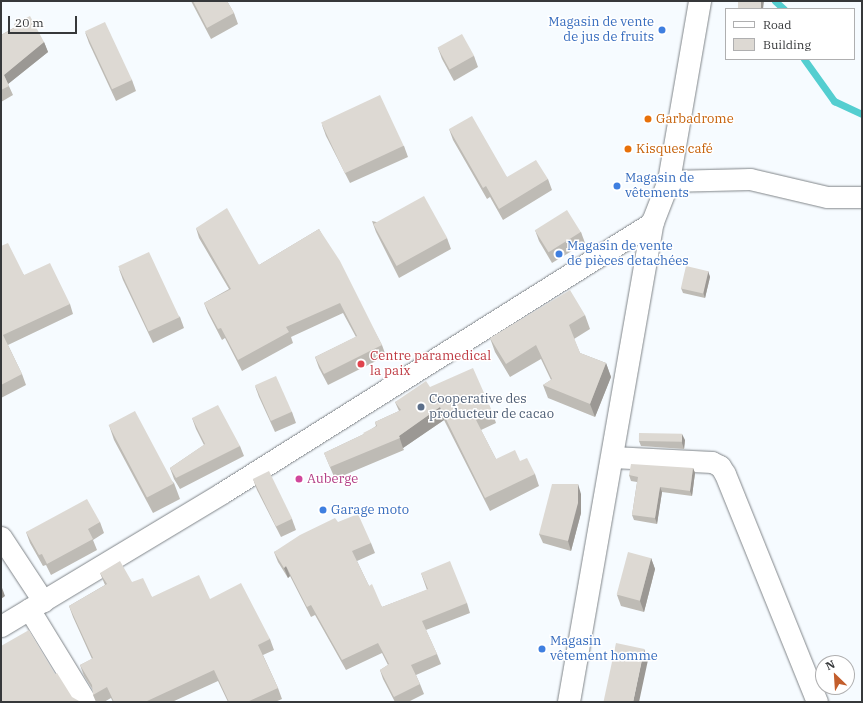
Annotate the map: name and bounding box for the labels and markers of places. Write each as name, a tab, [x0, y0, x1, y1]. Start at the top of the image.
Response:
place label: Magasin de vente de jus de fruits	[548, 15, 654, 46]
marker: Magasin de vente de jus de fruits	[657, 25, 667, 35]
place label: Garbadrome	[656, 111, 734, 127]
marker: Garbadrome	[643, 114, 653, 124]
place label: Kisques café	[636, 141, 713, 157]
marker: Kisques café	[623, 144, 633, 154]
place label: Magasin de vêtements	[625, 171, 694, 202]
marker: Magasin de vêtements	[612, 181, 622, 191]
place label: Magasin de vente de pièces detachées	[567, 239, 688, 270]
marker: Magasin de vente de pièces detachées	[554, 249, 564, 259]
place label: Centre paramedical la paix	[370, 349, 491, 380]
marker: Centre paramedical la paix	[355, 358, 367, 370]
place label: Cooperative des producteur de cacao	[429, 392, 554, 423]
marker: Cooperative des producteur de cacao	[416, 402, 426, 412]
place label: Auberge	[307, 471, 358, 487]
marker: Auberge	[294, 474, 304, 484]
place label: Garage moto	[331, 502, 409, 518]
marker: Garage moto	[318, 505, 328, 515]
place label: Magasin vêtement homme	[550, 634, 658, 665]
marker: Magasin vêtement homme	[537, 644, 547, 654]

